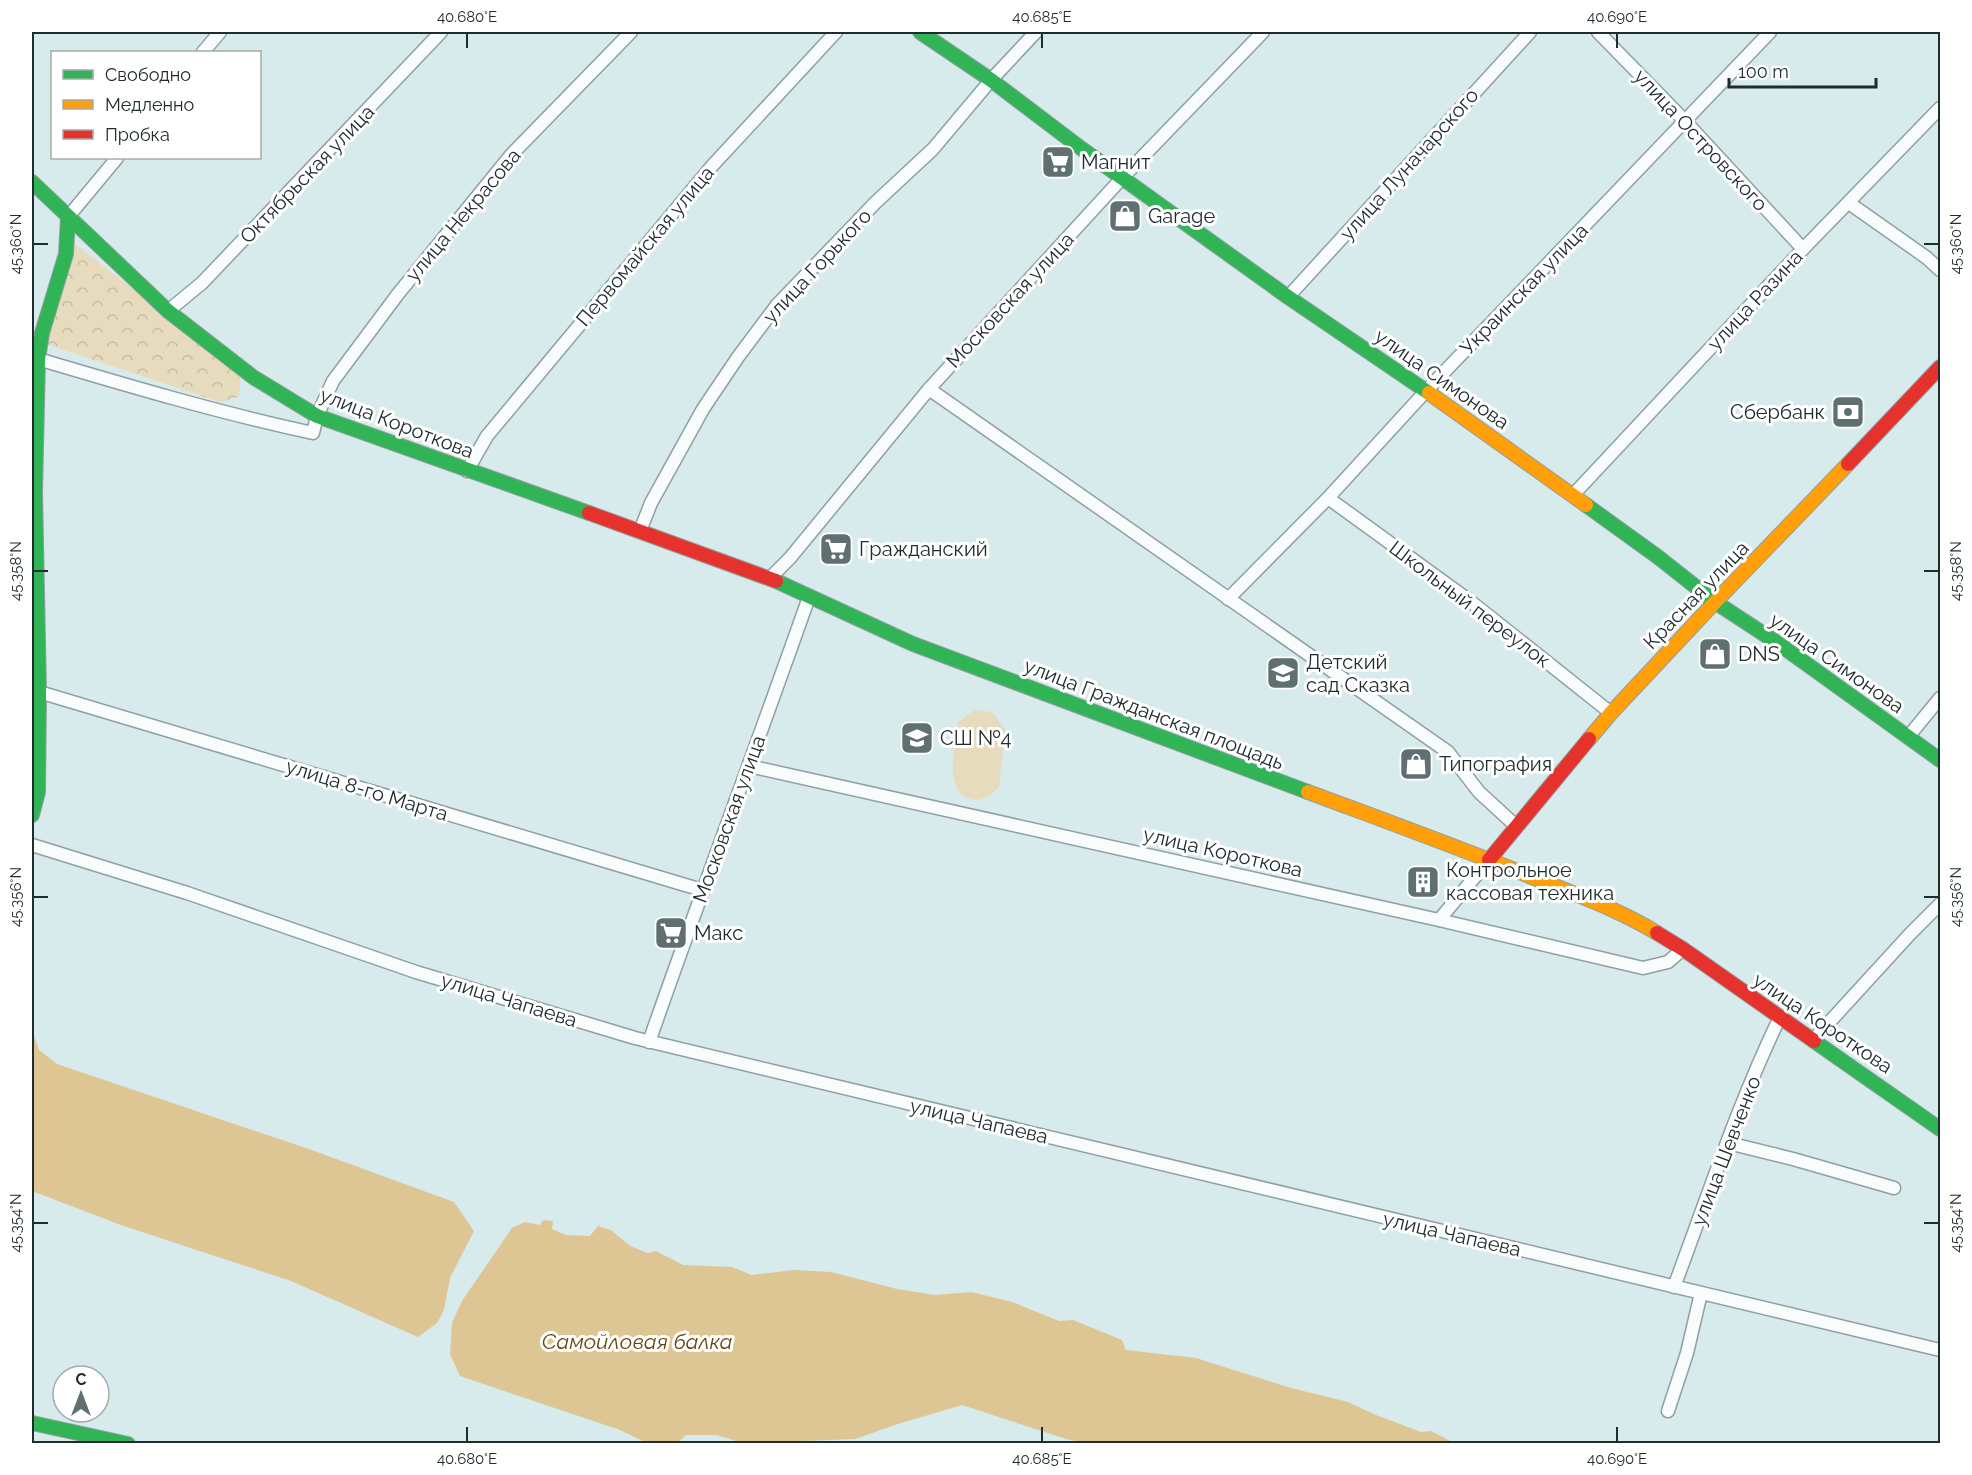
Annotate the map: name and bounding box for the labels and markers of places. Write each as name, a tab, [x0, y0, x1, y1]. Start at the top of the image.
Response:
supermarket icon: Магнит	[1040, 144, 1076, 180]
place label: Магнит	[1081, 150, 1151, 174]
shop icon: Garage	[1107, 198, 1143, 234]
place label: Garage	[1148, 204, 1215, 228]
bank icon: Сбербанк	[1830, 394, 1866, 430]
place label: Сбербанк	[1730, 400, 1825, 424]
supermarket icon: Гражданский	[818, 531, 854, 567]
place label: Гражданский	[859, 537, 988, 561]
shop icon: DNS	[1697, 636, 1733, 672]
place label: DNS	[1738, 642, 1780, 666]
place label: Детский сад Сказка	[1306, 650, 1410, 697]
school or university icon: Детский сад Сказка	[1265, 655, 1301, 691]
school or university icon: СШ №4	[899, 720, 935, 756]
place label: СШ №4	[940, 726, 1012, 750]
shop icon: Типография	[1398, 746, 1434, 782]
place label: Типография	[1439, 752, 1552, 776]
place label: Контрольное кассовая техника	[1446, 858, 1614, 905]
building icon: Контрольное кассовая техника	[1405, 864, 1441, 900]
supermarket icon: Макс	[653, 915, 689, 951]
place label: Макс	[694, 921, 743, 945]

